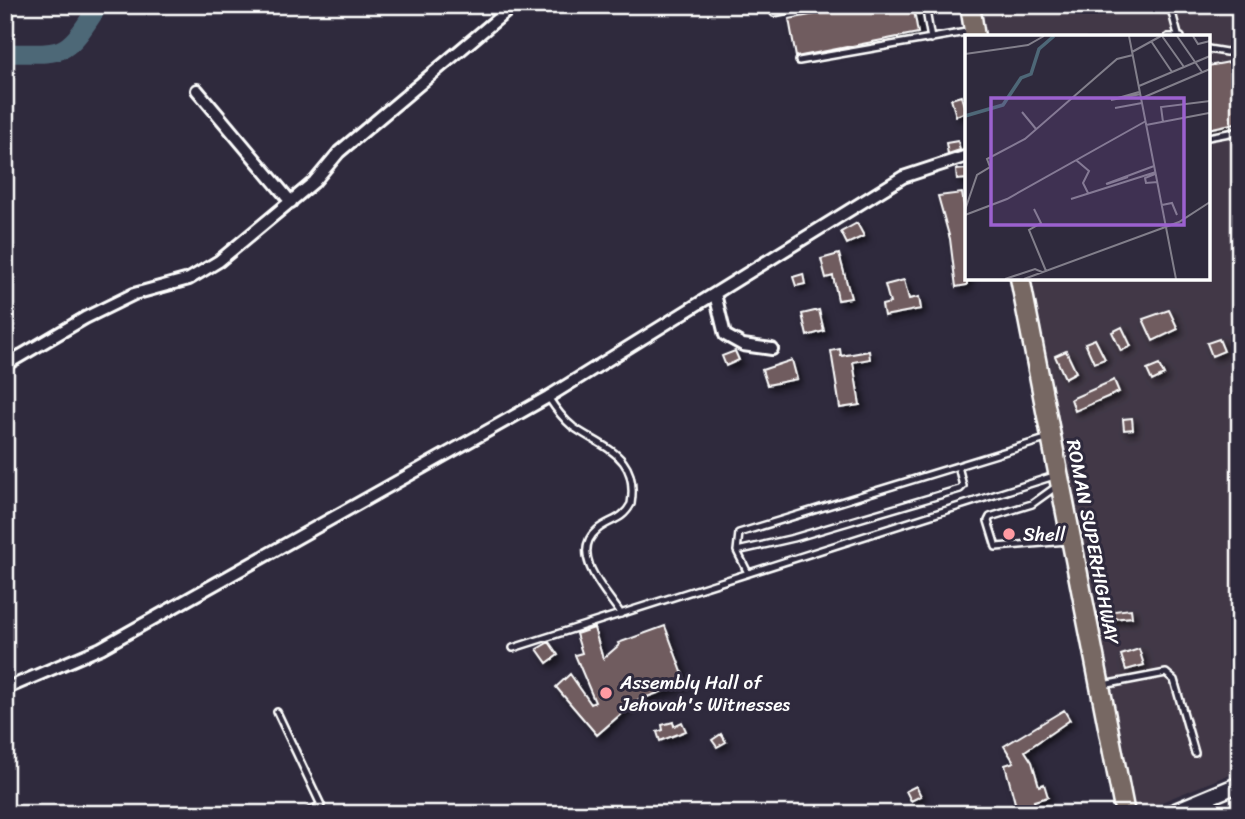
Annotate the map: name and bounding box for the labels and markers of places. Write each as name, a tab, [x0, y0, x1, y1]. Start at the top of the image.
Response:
place label: Shell	[1023, 518, 1066, 551]
marker: Shell	[1001, 526, 1017, 542]
place label: Assembly Hall of Jehovah's Witnesses	[619, 666, 790, 721]
marker: Assembly Hall of Jehovah's Witnesses	[598, 685, 614, 701]

